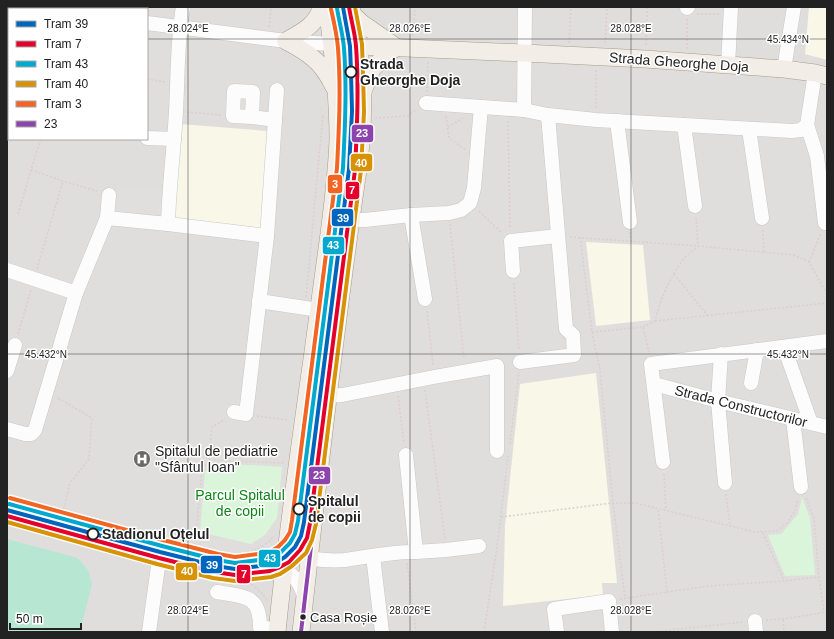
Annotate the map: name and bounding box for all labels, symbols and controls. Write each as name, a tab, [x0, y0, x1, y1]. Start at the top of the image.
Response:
legend	[8, 8, 148, 140]
text: Tram 39	[44, 17, 89, 31]
text: 28.024°E	[167, 23, 209, 34]
text: 28.026°E	[389, 23, 431, 34]
text: 28.028°E	[610, 23, 652, 34]
text: 45.434°N	[767, 34, 809, 45]
text: Tram 7	[44, 37, 82, 51]
street label: Strada Gheorghe Doja	[609, 49, 750, 75]
place label: Strada Gheorghe Doja	[360, 56, 461, 88]
text: Tram 43	[44, 57, 89, 71]
marker: Strada Gheorghe Doja	[344, 65, 358, 79]
text: Tram 40	[44, 77, 89, 91]
text: Tram 3	[44, 97, 82, 111]
text: 23	[44, 117, 58, 131]
line badge: 23	[351, 124, 374, 143]
text: 23	[356, 127, 368, 139]
line badge: 40	[350, 153, 373, 172]
text: 40	[355, 157, 367, 169]
line badge: 3	[327, 174, 343, 194]
text: 3	[332, 178, 338, 190]
line badge: 7	[345, 181, 360, 200]
text: 7	[349, 184, 355, 196]
line badge: 39	[331, 208, 354, 227]
text: 39	[337, 212, 349, 224]
line badge: 43	[322, 236, 345, 255]
text: 43	[327, 239, 339, 251]
text: 45.432°N	[25, 349, 67, 360]
text: 45.432°N	[767, 349, 809, 360]
street label: Strada Constructorilor	[673, 382, 809, 430]
place label: Spitalul de pediatrie "Sfântul Ioan"	[155, 443, 278, 475]
hospital icon: Spitalul de pediatrie "Sfântul Ioan"	[132, 449, 152, 469]
line badge: 23	[308, 466, 331, 485]
text: 23	[313, 469, 325, 481]
park label: Parcul Spitalul de copii	[195, 487, 285, 519]
place label: Spitalul de copii	[308, 493, 361, 525]
marker: Spitalul de copii	[292, 502, 306, 516]
place label: Stadionul Oțelul	[102, 526, 209, 542]
marker: Stadionul Oțelul	[86, 527, 100, 541]
line badge: 43	[258, 549, 281, 568]
text: 43	[264, 552, 276, 564]
line badge: 39	[200, 555, 223, 574]
text: 39	[206, 559, 218, 571]
line badge: 40	[175, 562, 198, 581]
line badge: 7	[236, 564, 251, 584]
text: 40	[181, 565, 193, 577]
text: 7	[241, 568, 247, 580]
scale bar	[10, 605, 81, 631]
text: 28.024°E	[167, 605, 209, 616]
text: 28.026°E	[389, 605, 431, 616]
text: 28.028°E	[610, 605, 652, 616]
place label: Casa Roșie	[310, 610, 377, 625]
text: 50 m	[16, 612, 43, 626]
marker: Casa Roșie	[298, 612, 308, 622]

